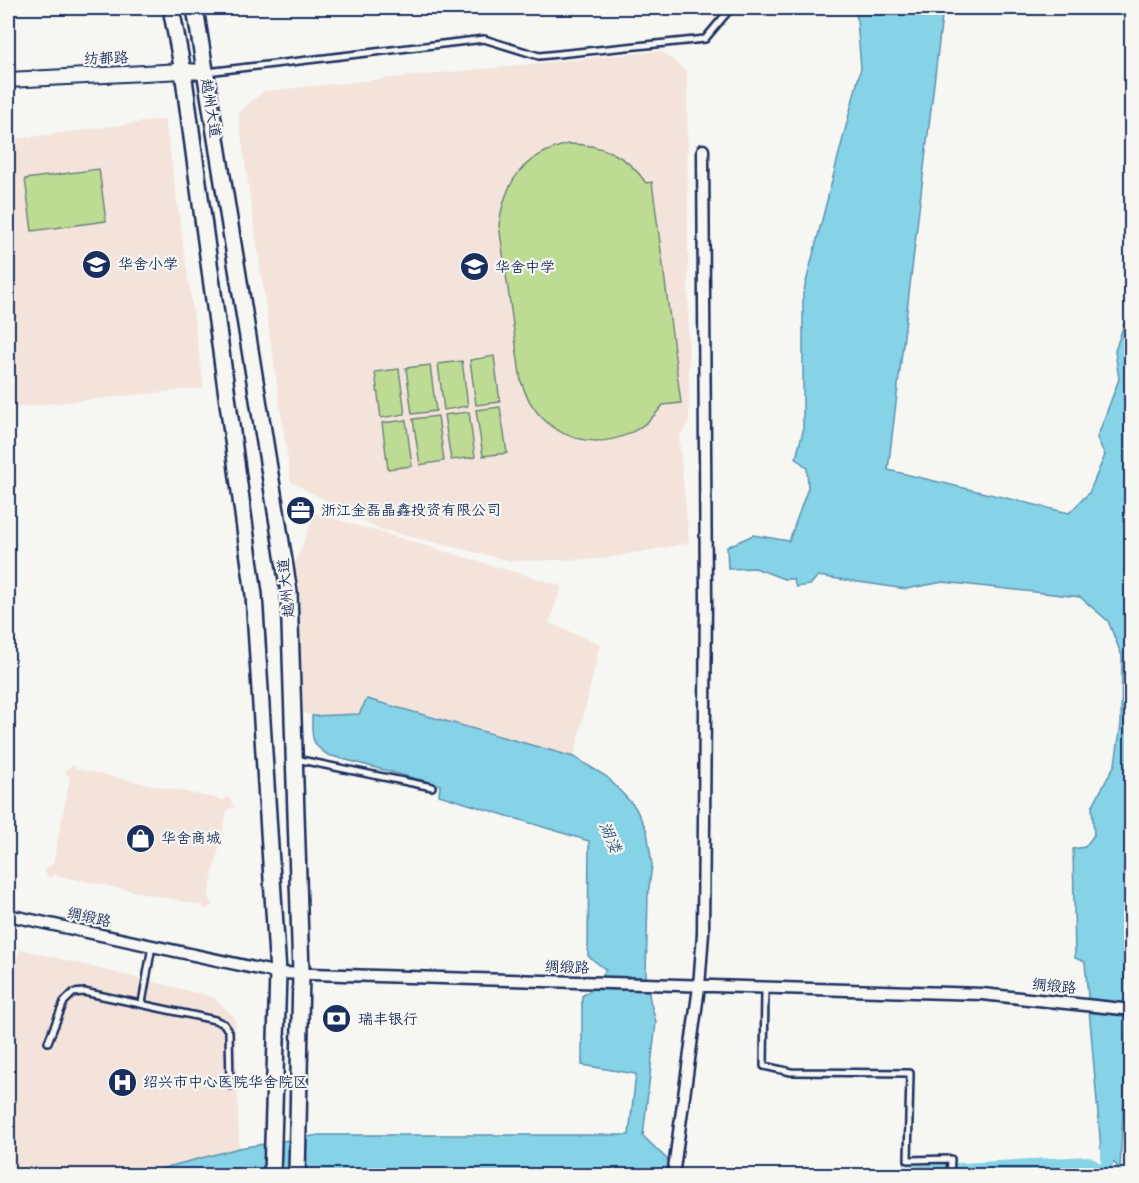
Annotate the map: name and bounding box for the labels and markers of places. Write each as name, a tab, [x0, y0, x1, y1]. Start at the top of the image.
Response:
school or university icon: 华舍小学	[81, 248, 113, 280]
school or university icon: 华舍中学	[458, 251, 490, 283]
place label: 华舍小学	[118, 254, 178, 274]
place label: 华舍中学	[495, 257, 555, 277]
office icon: 浙江金磊晶鑫投资有限公司	[284, 494, 316, 526]
place label: 浙江金磊晶鑫投资有限公司	[321, 500, 501, 520]
shop icon: 华舍商城	[124, 822, 156, 854]
place label: 华舍商城	[161, 828, 221, 848]
bank icon: 瑞丰银行	[321, 1003, 353, 1035]
place label: 瑞丰银行	[358, 1009, 418, 1029]
hospital icon: 绍兴市中心医院华舍院区	[106, 1066, 138, 1098]
place label: 绍兴市中心医院华舍院区	[143, 1072, 308, 1092]

